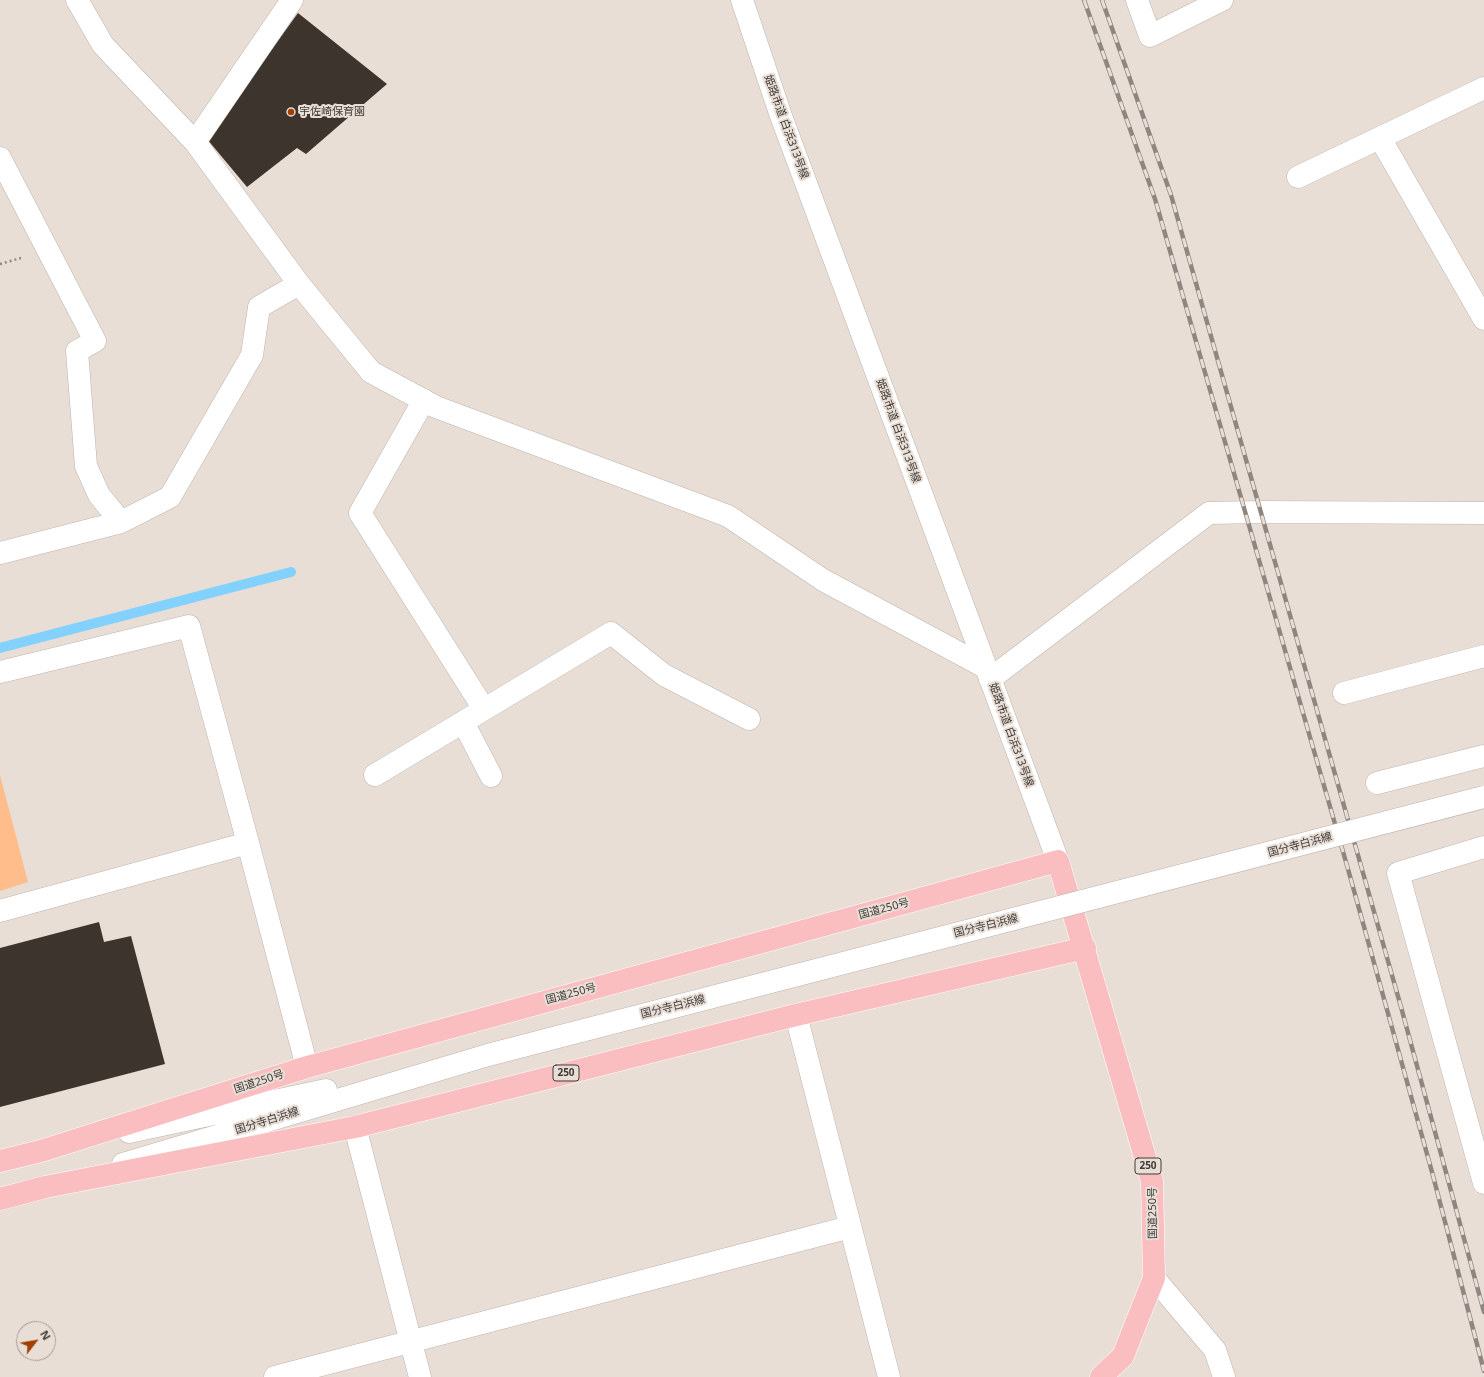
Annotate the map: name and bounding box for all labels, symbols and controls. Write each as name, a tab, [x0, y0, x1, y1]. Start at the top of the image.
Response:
street label: 姫路市道 白浜313号線	[761, 73, 811, 181]
place label: 宇佐崎保育園	[299, 105, 365, 119]
marker: 宇佐崎保育園	[286, 107, 296, 117]
street label: 姫路市道 白浜313号線	[873, 377, 923, 485]
street label: 姫路市道 白浜313号線	[986, 681, 1036, 789]
street label: 国分寺白浜線	[1266, 830, 1334, 860]
street label: 国道250号	[857, 896, 911, 922]
street label: 国分寺白浜線	[952, 912, 1020, 940]
street label: 国道250号	[544, 981, 598, 1007]
street label: 国分寺白浜線	[639, 993, 707, 1021]
road number: 250	[553, 1065, 579, 1081]
street label: 国道250号	[232, 1068, 286, 1096]
street label: 国分寺白浜線	[234, 1105, 300, 1137]
road number: 250	[1135, 1158, 1161, 1174]
street label: 国道250号	[1146, 1187, 1160, 1239]
north arrow	[16, 1321, 56, 1361]
text: N	[37, 1327, 55, 1343]

